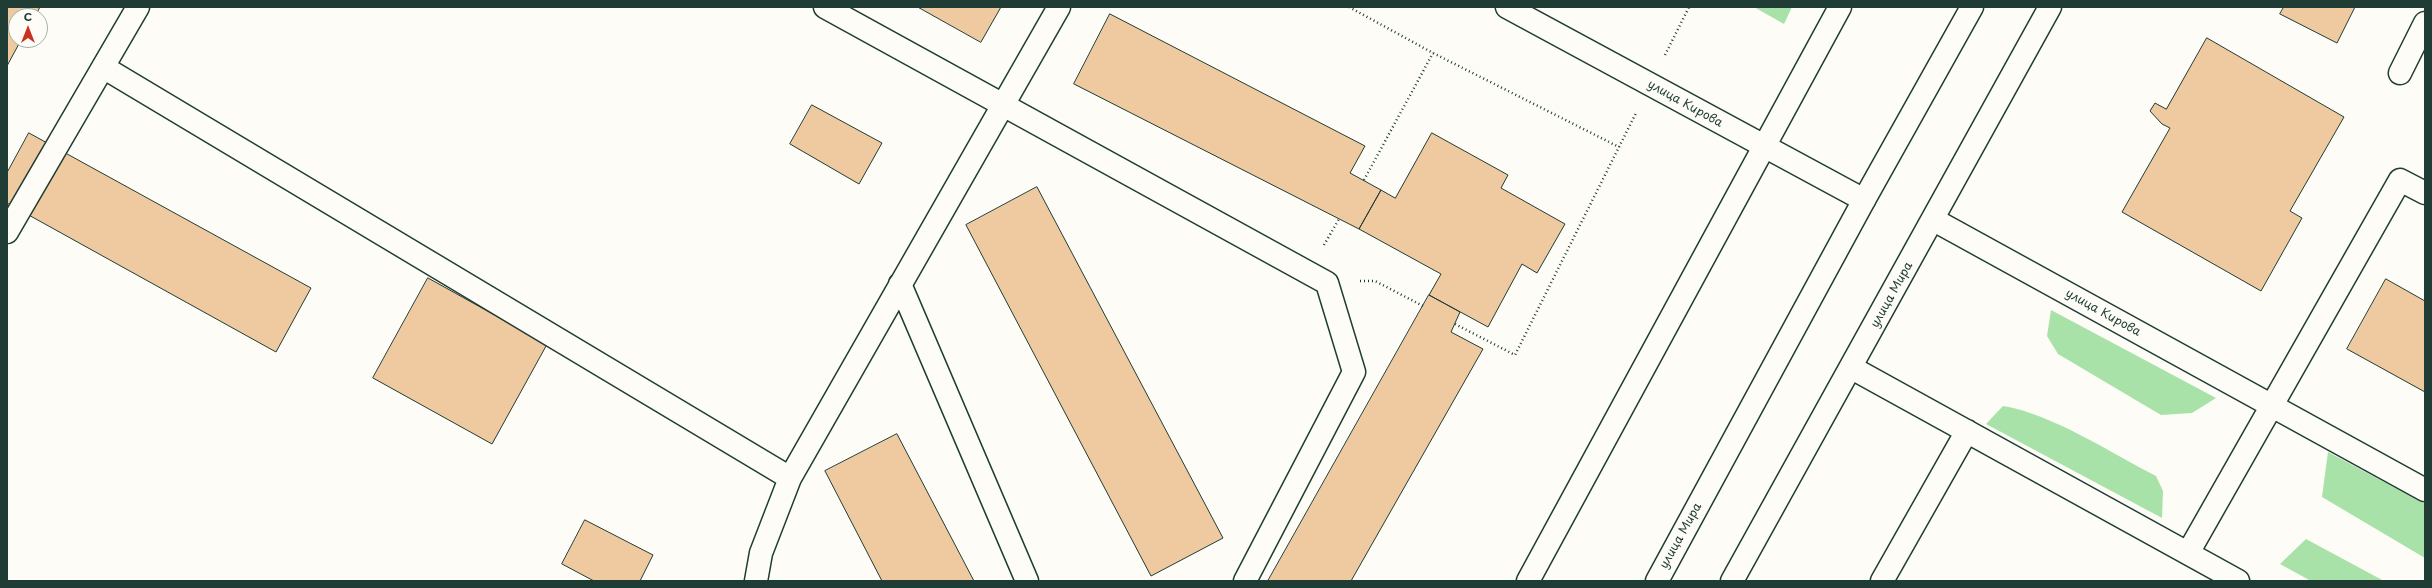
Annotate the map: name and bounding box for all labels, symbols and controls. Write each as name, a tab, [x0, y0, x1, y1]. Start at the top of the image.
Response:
north arrow	[8, 8, 48, 48]
text: С	[24, 8, 32, 25]
street label: улица Кирова	[1645, 77, 1725, 131]
street label: улица Мира	[1868, 260, 1916, 330]
street label: улица Кирова	[2063, 286, 2143, 340]
street label: улица Мира	[1657, 501, 1705, 571]

